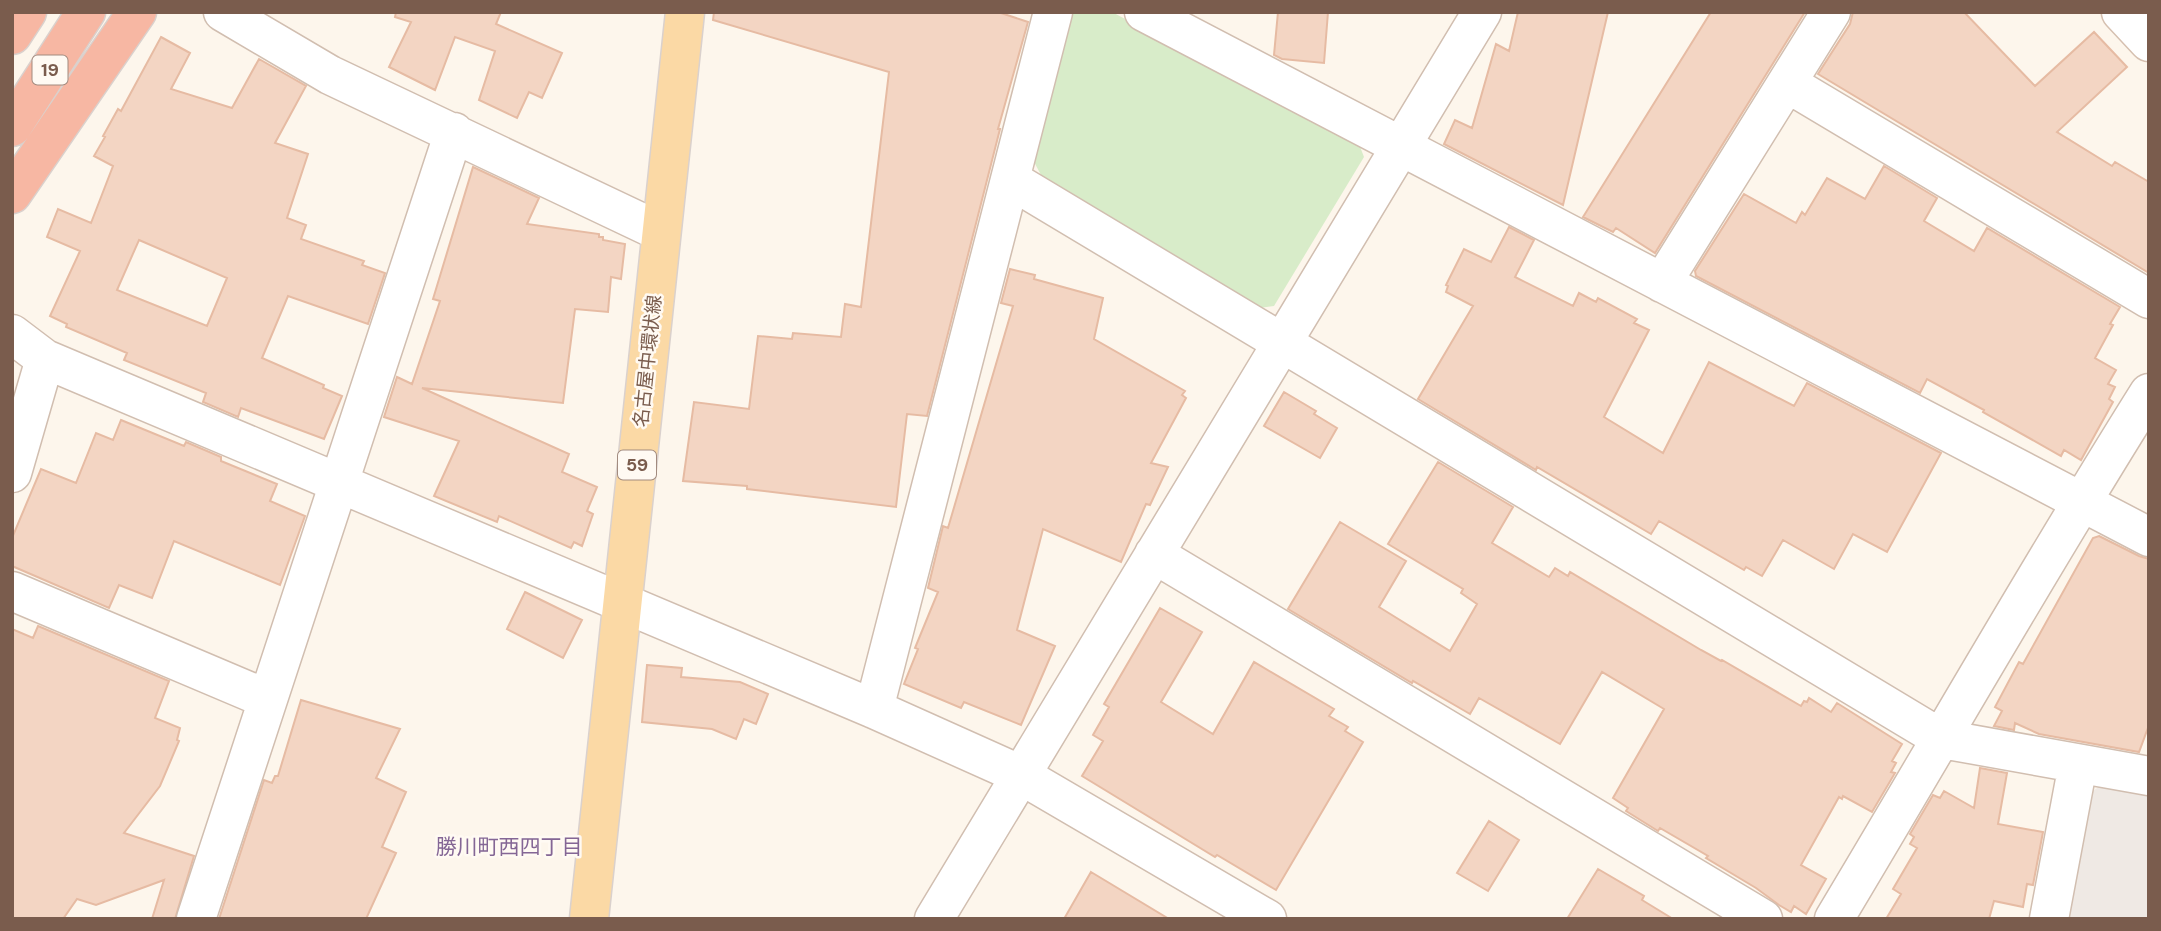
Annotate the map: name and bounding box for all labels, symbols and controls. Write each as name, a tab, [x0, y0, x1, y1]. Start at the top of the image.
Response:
road number: 19	[32, 56, 68, 84]
street label: 名古屋中環状線	[628, 294, 667, 429]
road number: 59	[618, 450, 656, 480]
district label: 勝川町西四丁目	[436, 833, 583, 861]

